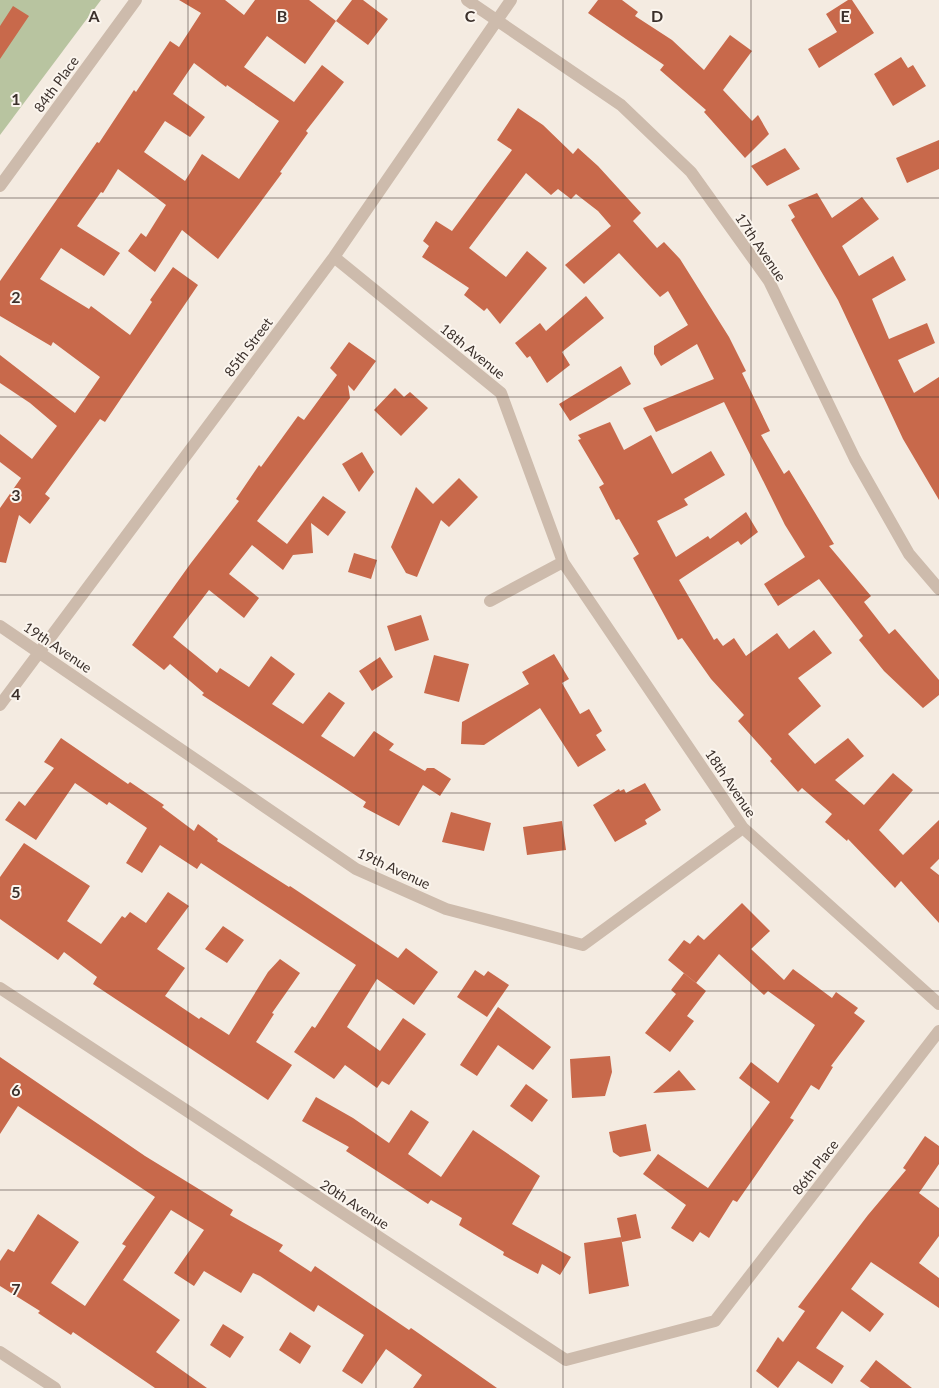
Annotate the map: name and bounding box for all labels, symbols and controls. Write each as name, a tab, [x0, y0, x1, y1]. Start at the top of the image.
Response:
text: A	[87, 6, 100, 25]
text: B	[277, 6, 287, 25]
text: C	[465, 6, 476, 25]
text: D	[651, 6, 663, 25]
text: E	[840, 6, 850, 25]
street label: 84th Place	[30, 53, 82, 115]
text: 1	[11, 89, 21, 108]
street label: 17th Avenue	[732, 210, 790, 284]
text: 2	[11, 287, 21, 306]
street label: 85th Street	[220, 314, 276, 380]
street label: 18th Avenue	[437, 320, 509, 382]
text: 3	[11, 485, 21, 504]
street label: 19th Avenue	[21, 618, 95, 676]
text: 4	[11, 684, 21, 703]
street label: 18th Avenue	[702, 746, 760, 820]
street label: 19th Avenue	[355, 844, 433, 892]
text: 5	[11, 882, 21, 901]
text: 6	[11, 1080, 21, 1099]
street label: 86th Place	[788, 1136, 842, 1198]
street label: 20th Avenue	[317, 1175, 393, 1233]
text: 7	[11, 1279, 21, 1298]

